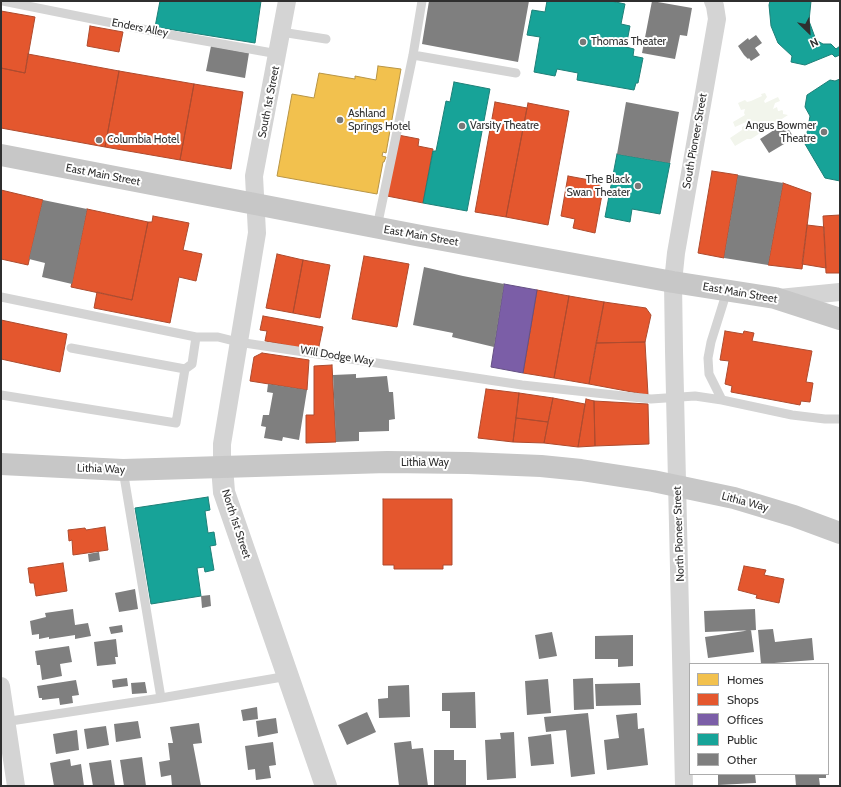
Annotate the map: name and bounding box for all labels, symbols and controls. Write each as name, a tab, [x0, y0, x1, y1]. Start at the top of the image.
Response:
north arrow	[789, 12, 829, 52]
street label: Enders Alley	[111, 16, 169, 40]
place label: Thomas Theater	[591, 35, 666, 49]
text: N	[808, 35, 821, 51]
marker: Thomas Theater	[578, 37, 588, 47]
street label: South 1st Street	[256, 65, 282, 139]
street label: South Pioneer Street	[680, 92, 710, 190]
place label: Ashland Springs Hotel	[348, 107, 410, 133]
marker: Ashland Springs Hotel	[335, 115, 345, 125]
place label: Varsity Theatre	[470, 119, 539, 133]
place label: Angus Bowmer Theatre	[746, 119, 816, 145]
marker: Varsity Theatre	[457, 121, 467, 131]
marker: Angus Bowmer Theatre	[819, 127, 829, 137]
place label: Columbia Hotel	[107, 133, 179, 147]
marker: Columbia Hotel	[94, 135, 104, 145]
street label: East Main Street	[65, 161, 141, 189]
place label: The Black Swan Theater	[567, 173, 630, 199]
marker: The Black Swan Theater	[633, 181, 643, 191]
street label: East Main Street	[383, 223, 459, 249]
street label: East Main Street	[702, 280, 778, 306]
street label: Will Dodge Way	[299, 344, 375, 368]
street label: Lithia Way	[401, 456, 449, 470]
street label: Lithia Way	[77, 462, 125, 476]
street label: North Pioneer Street	[671, 486, 687, 582]
street label: North 1st Street	[219, 488, 253, 560]
street label: Lithia Way	[720, 489, 770, 515]
legend	[689, 663, 829, 775]
text: Homes	[727, 672, 764, 687]
text: Shops	[727, 692, 759, 707]
text: Offices	[727, 712, 763, 727]
text: Public	[727, 732, 758, 747]
text: Other	[727, 752, 757, 767]

